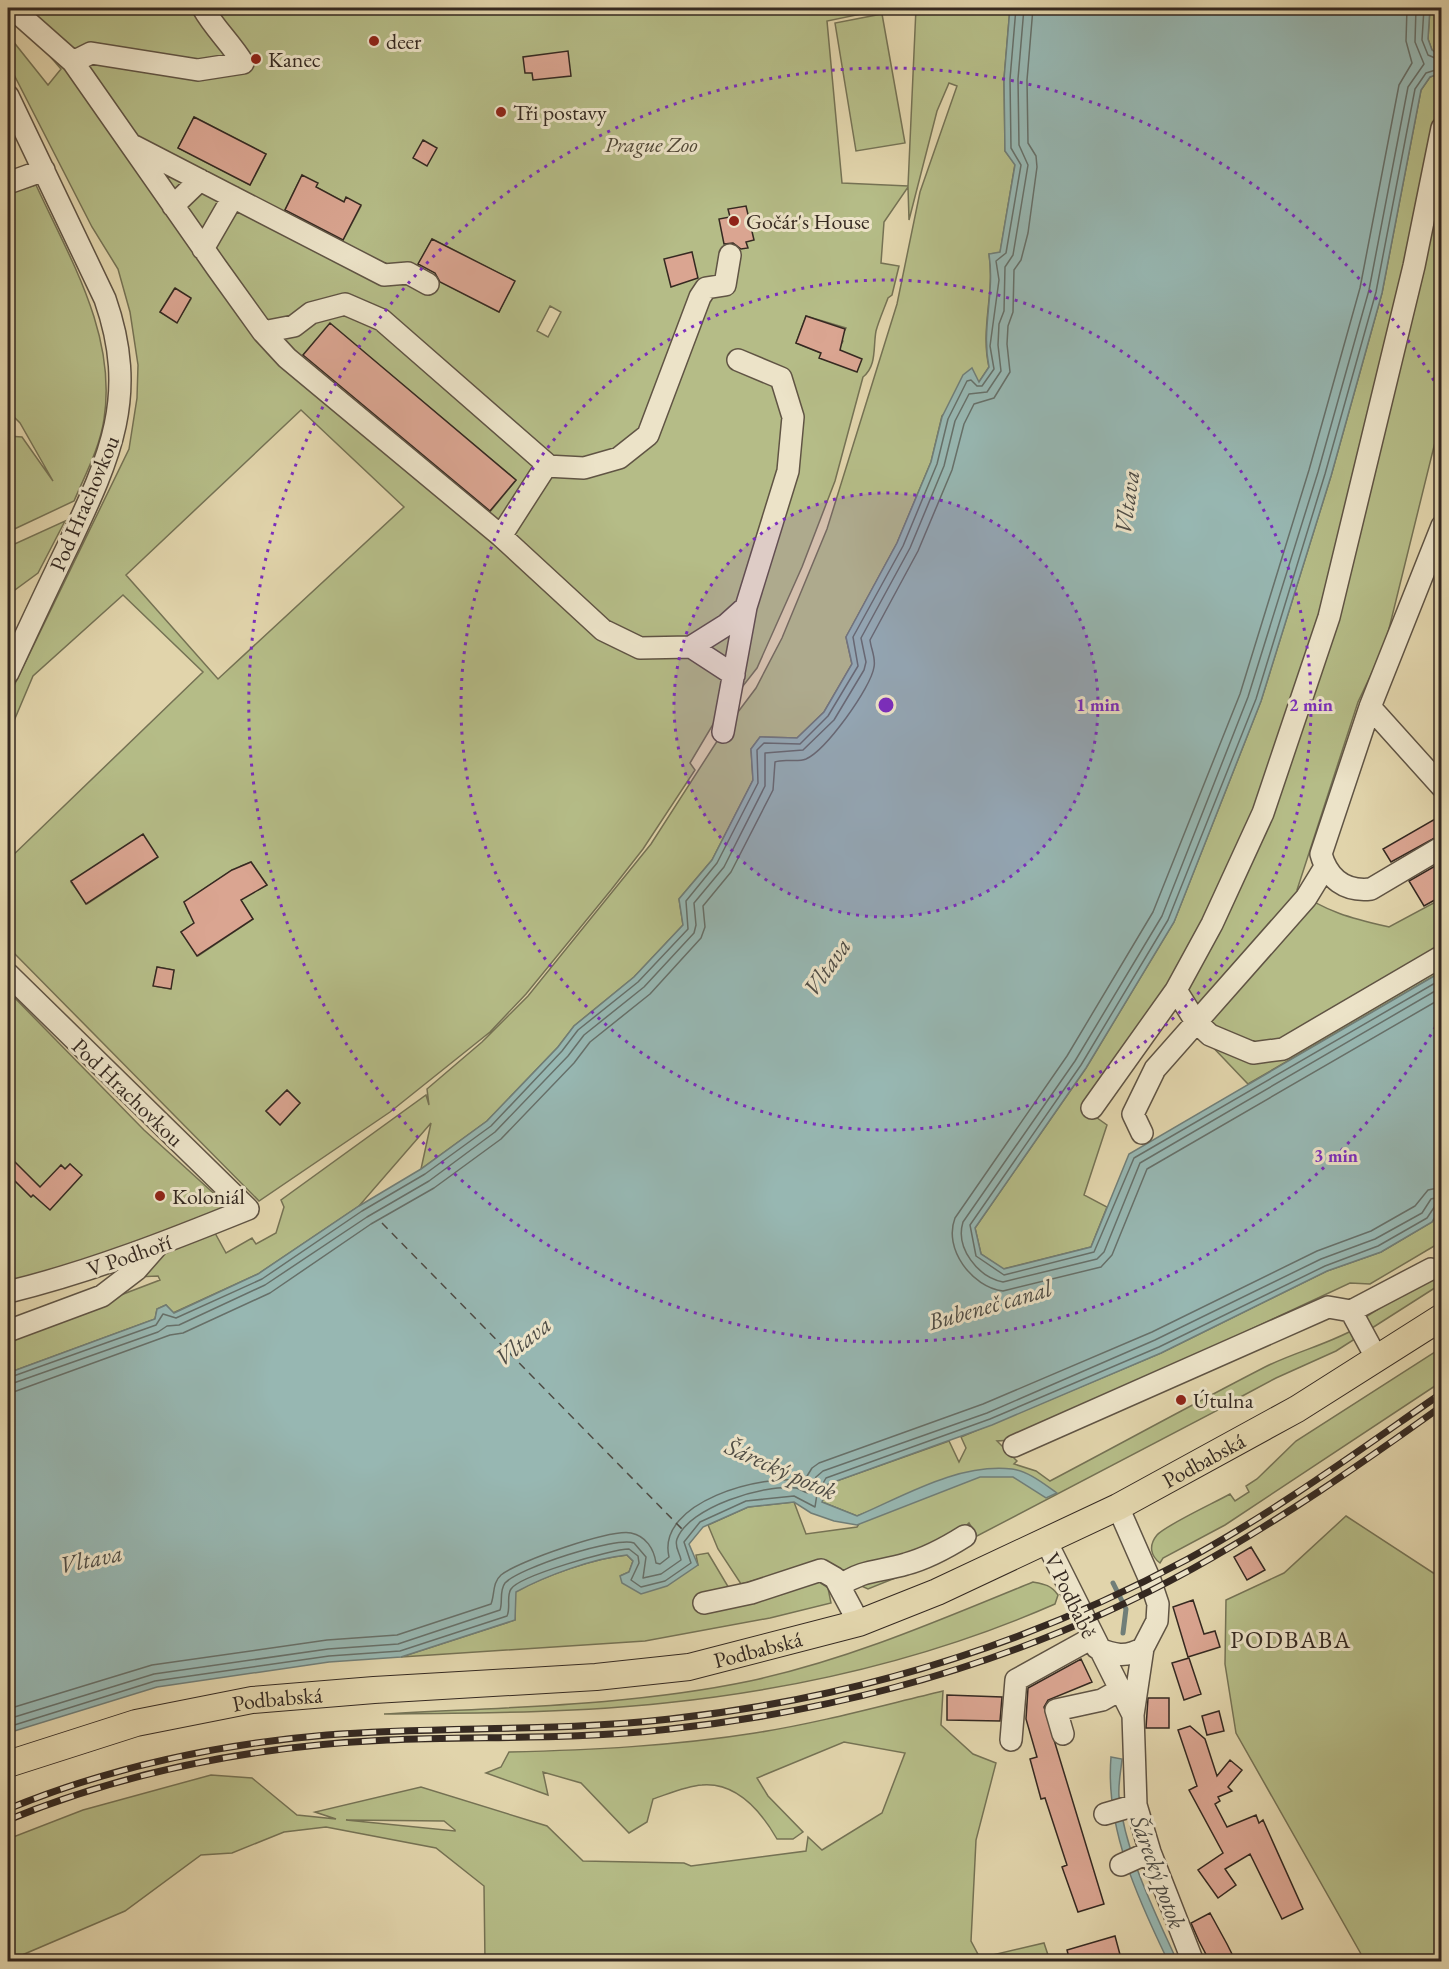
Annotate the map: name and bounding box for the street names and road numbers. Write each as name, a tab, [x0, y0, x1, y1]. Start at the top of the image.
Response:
street label: Pod Hrachovkou	[43, 431, 126, 575]
street label: Pod Hrachovkou	[66, 1032, 190, 1153]
street label: V Podhoří	[83, 1227, 176, 1283]
street label: Podbabská	[1157, 1426, 1251, 1495]
street label: V Podbabě	[1037, 1548, 1104, 1643]
street label: Podbabská	[711, 1624, 805, 1675]
street label: Podbabská	[230, 1680, 324, 1719]

